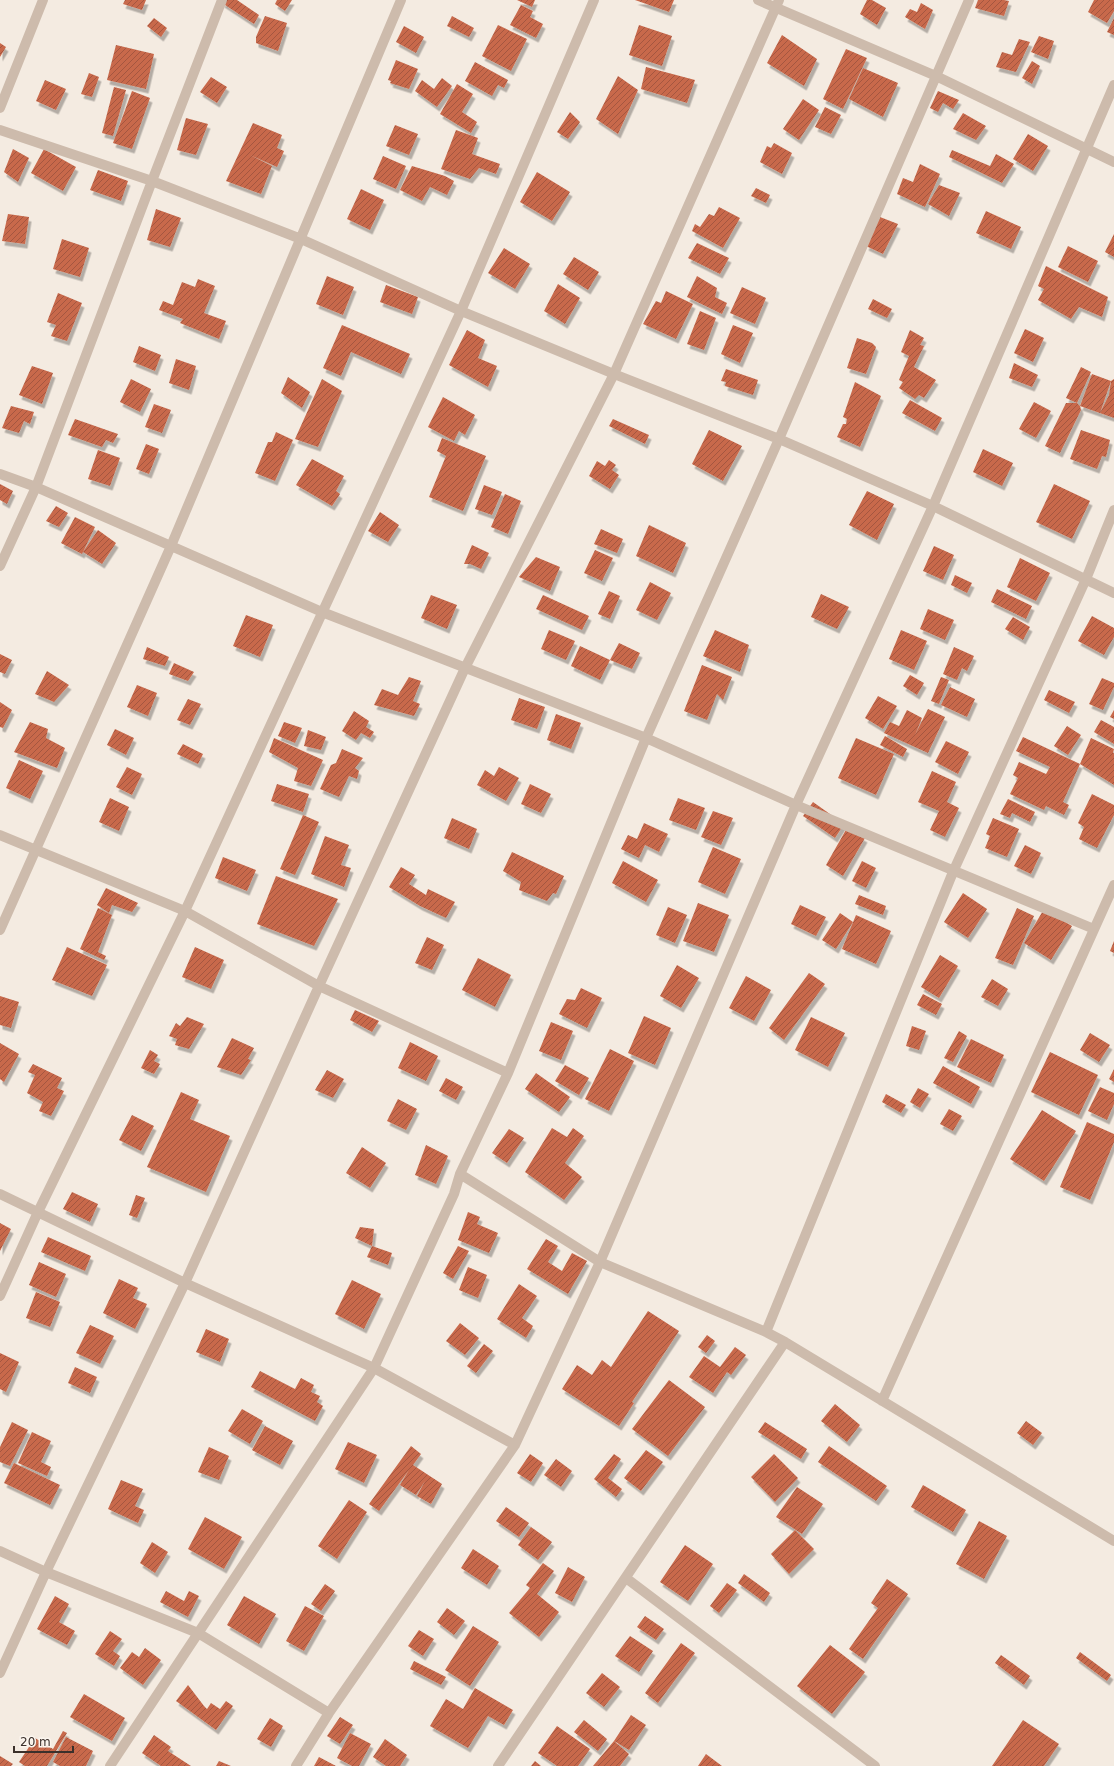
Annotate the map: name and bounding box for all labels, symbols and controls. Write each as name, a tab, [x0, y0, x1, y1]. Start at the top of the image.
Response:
scale bar	[14, 1728, 73, 1754]
text: 20 m	[20, 1735, 51, 1749]

